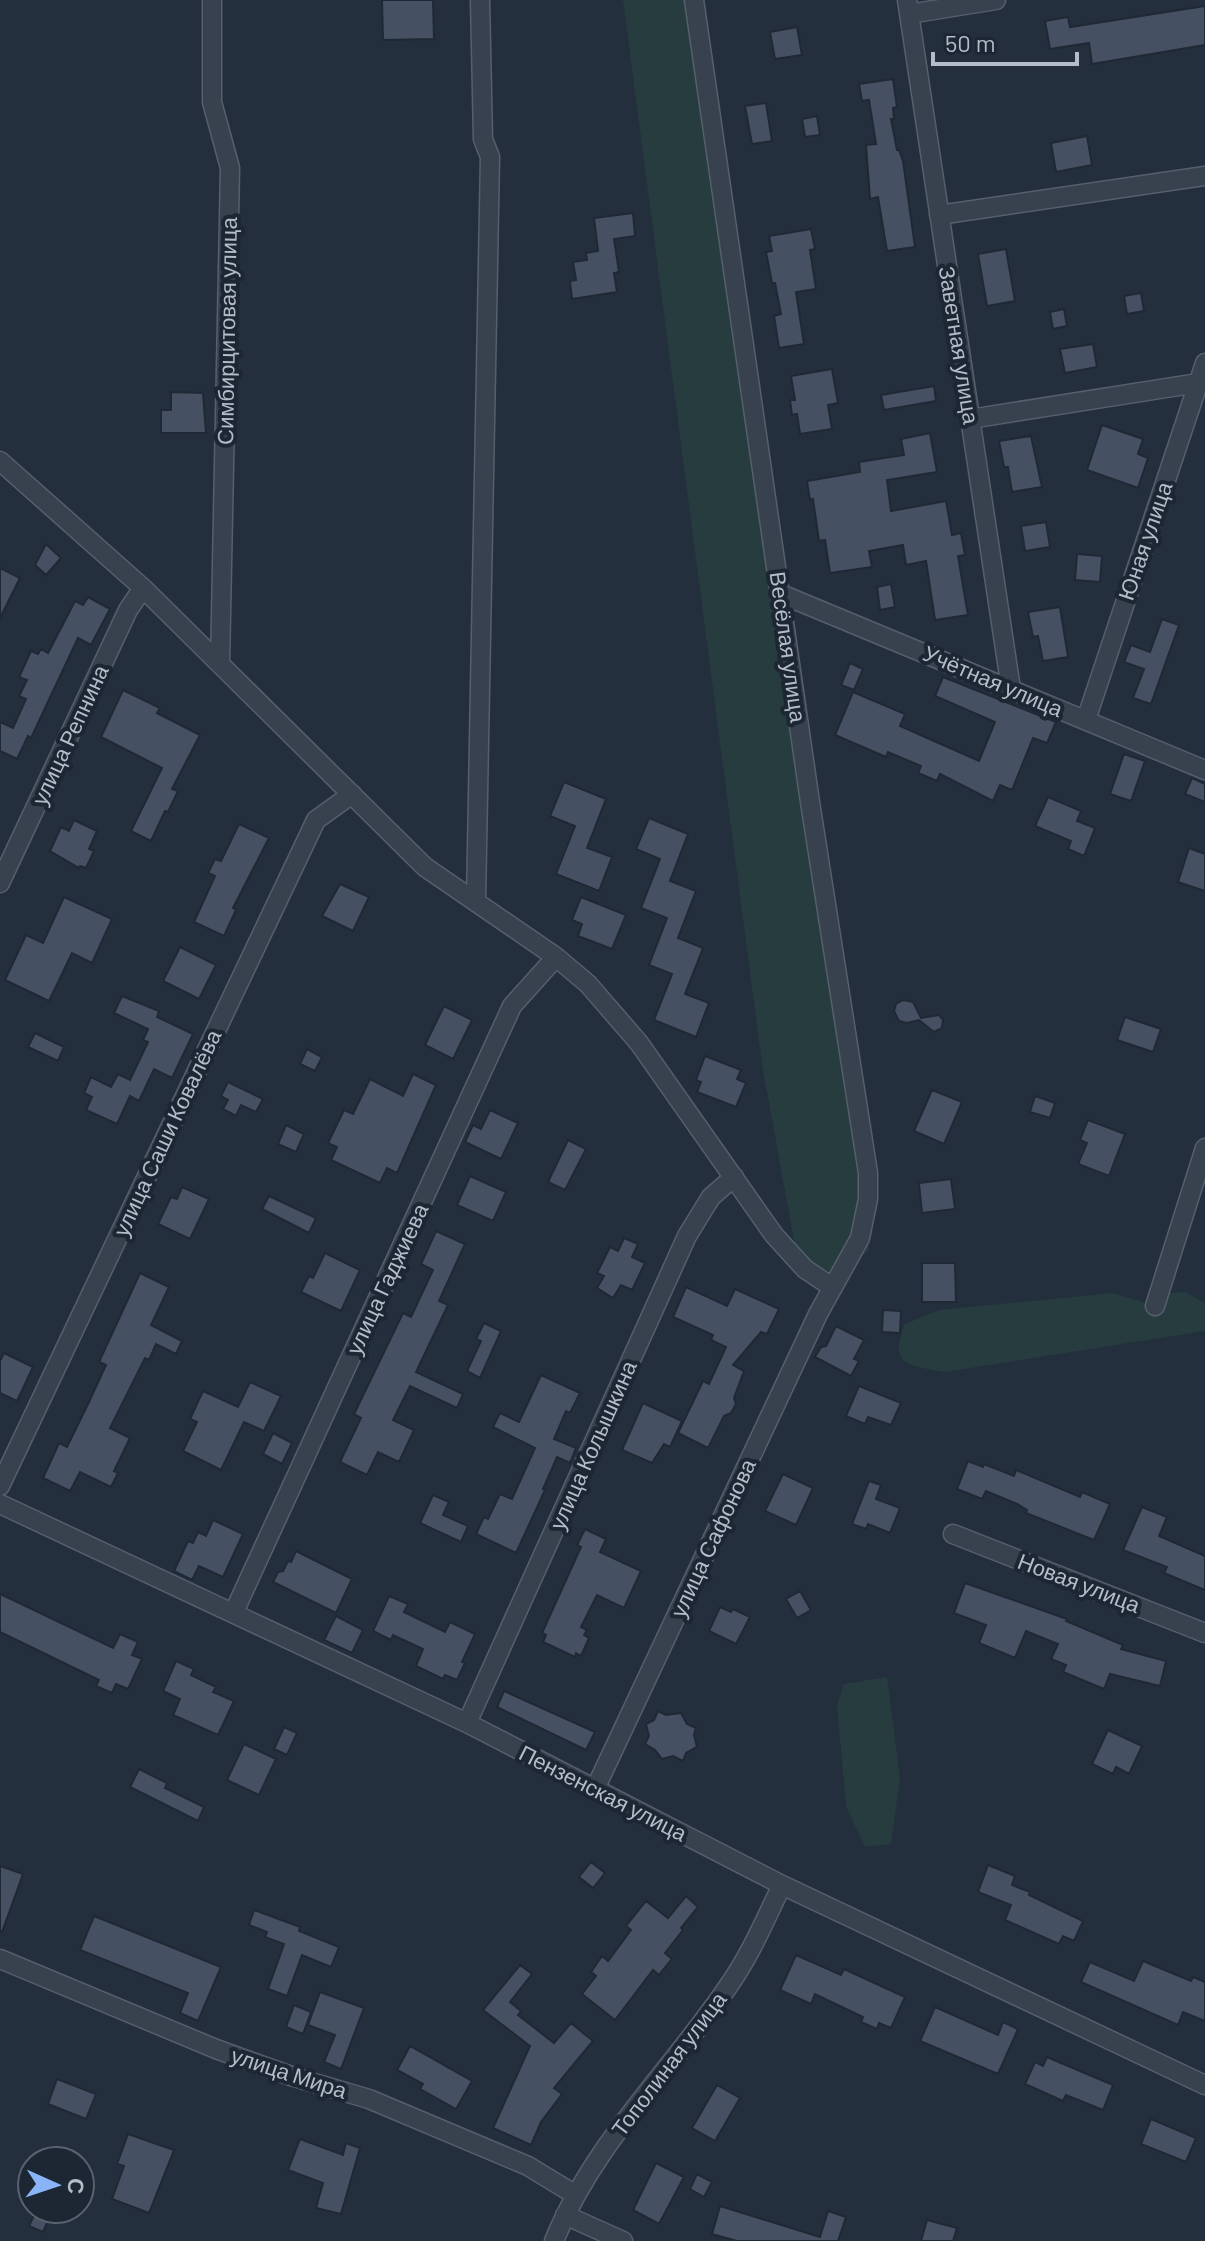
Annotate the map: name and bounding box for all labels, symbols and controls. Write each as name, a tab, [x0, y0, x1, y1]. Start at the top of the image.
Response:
scale bar	[933, 16, 1077, 66]
text: 50 m	[945, 28, 996, 57]
street label: Симбирцитовая улица	[211, 216, 242, 445]
street label: Заветная улица	[934, 264, 985, 427]
street label: Юная улица	[1112, 477, 1178, 604]
street label: Весёлая улица	[765, 570, 813, 725]
street label: Учётная улица	[919, 639, 1068, 722]
street label: улица Репнина	[25, 660, 114, 809]
street label: улица Саши Ковалёва	[107, 1024, 227, 1240]
street label: улица Гаджиева	[340, 1198, 434, 1359]
street label: улица Колышкина	[543, 1355, 642, 1533]
street label: улица Сафонова	[664, 1454, 761, 1621]
street label: Новая улица	[1014, 1547, 1145, 1618]
street label: Пензенская улица	[515, 1739, 692, 1847]
street label: Тополиная улица	[605, 1986, 732, 2141]
street label: улица Мира	[228, 2041, 351, 2104]
north arrow	[16, 2145, 96, 2225]
text: С	[64, 2177, 90, 2195]

